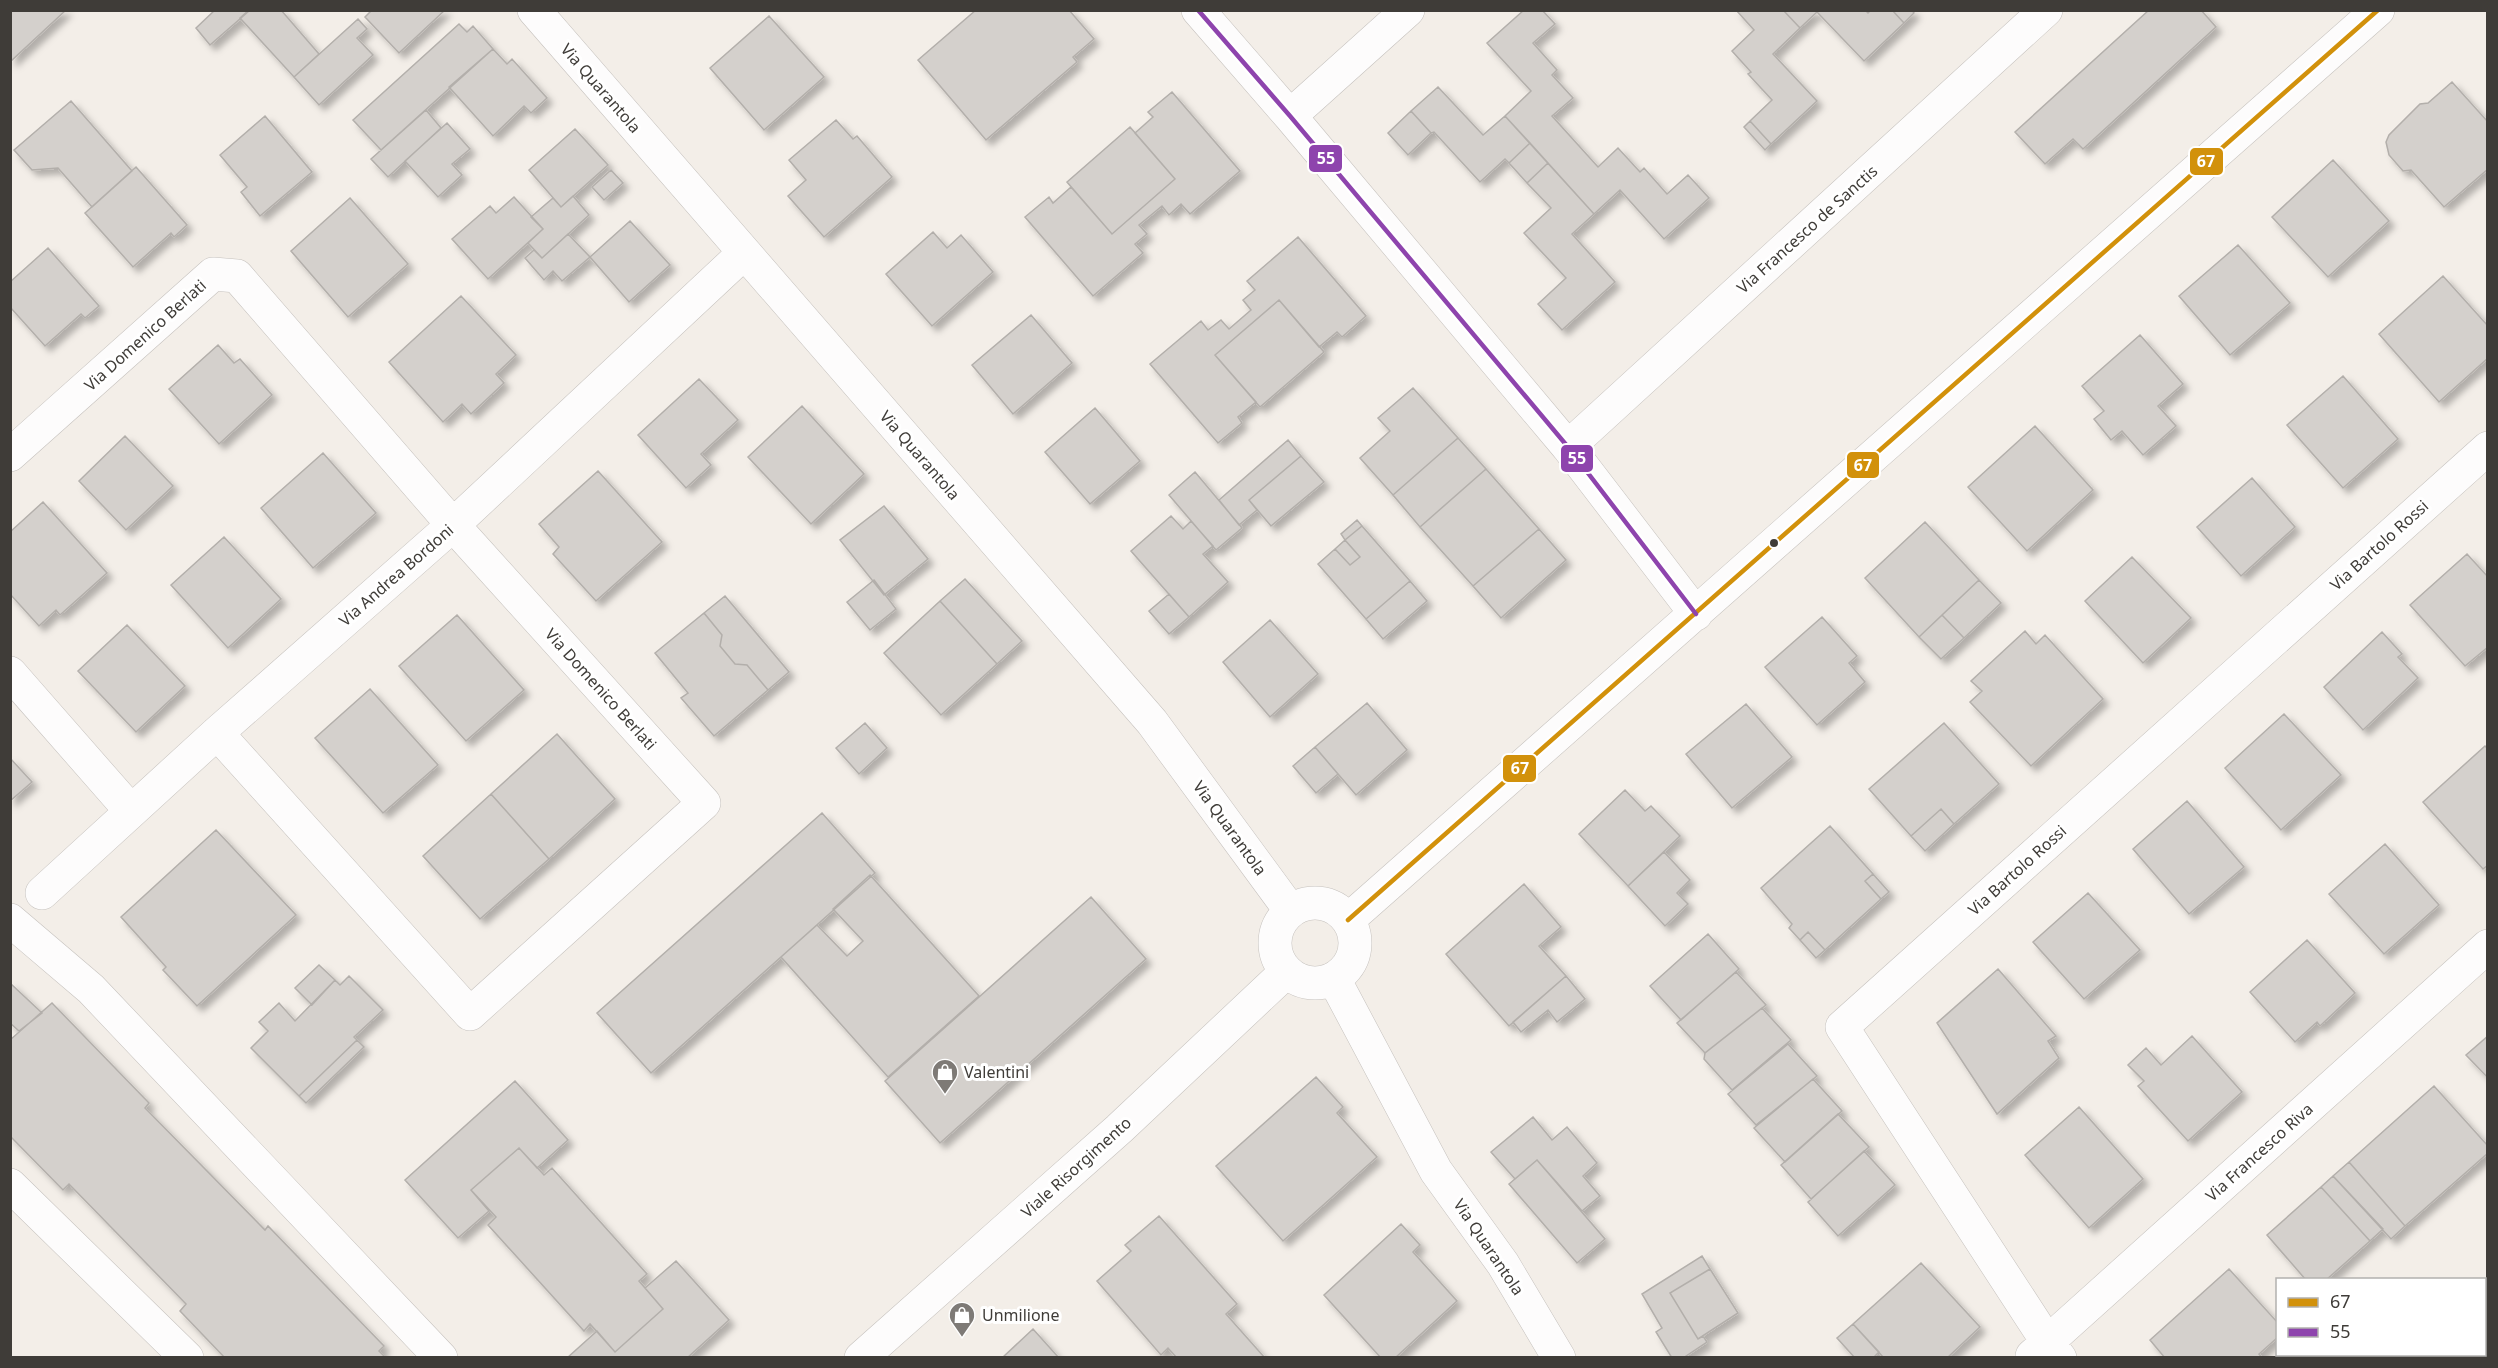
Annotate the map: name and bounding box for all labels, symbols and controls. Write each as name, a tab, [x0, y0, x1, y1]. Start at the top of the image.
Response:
street label: Via Quarantola	[556, 39, 646, 137]
line badge: 55	[1308, 144, 1343, 173]
text: 55	[1317, 147, 1335, 169]
line badge: 67	[2189, 147, 2224, 176]
text: 67	[2197, 150, 2215, 172]
street label: Via Francesco de Sanctis	[1732, 160, 1882, 298]
street label: Via Domenico Berlati	[79, 274, 211, 396]
street label: Via Quarantola	[875, 406, 965, 504]
line badge: 55	[1560, 444, 1594, 473]
text: 55	[1568, 447, 1586, 469]
line badge: 67	[1846, 451, 1880, 479]
text: 67	[1854, 454, 1872, 476]
street label: Via Bartolo Rossi	[2325, 495, 2433, 595]
street label: Via Andrea Bordoni	[334, 519, 458, 631]
unlabelled marker	[1768, 537, 1780, 549]
street label: Via Domenico Berlati	[540, 623, 662, 755]
line badge: 67	[1502, 754, 1537, 783]
text: 67	[1511, 757, 1529, 779]
street label: Via Quarantola	[1188, 776, 1272, 880]
street label: Via Bartolo Rossi	[1963, 820, 2071, 920]
shop icon: Valentini	[930, 1057, 960, 1095]
place label: Valentini	[964, 1061, 1029, 1083]
street label: Via Francesco Riva	[2201, 1098, 2317, 1206]
street label: Viale Risorgimento	[1016, 1112, 1136, 1222]
street label: Via Quarantola	[1449, 1194, 1529, 1300]
legend	[2276, 1278, 2486, 1356]
text: 67	[2330, 1289, 2351, 1313]
shop icon: Unmilione	[947, 1300, 977, 1338]
place label: Unmilione	[982, 1304, 1060, 1326]
text: 55	[2330, 1319, 2351, 1343]

